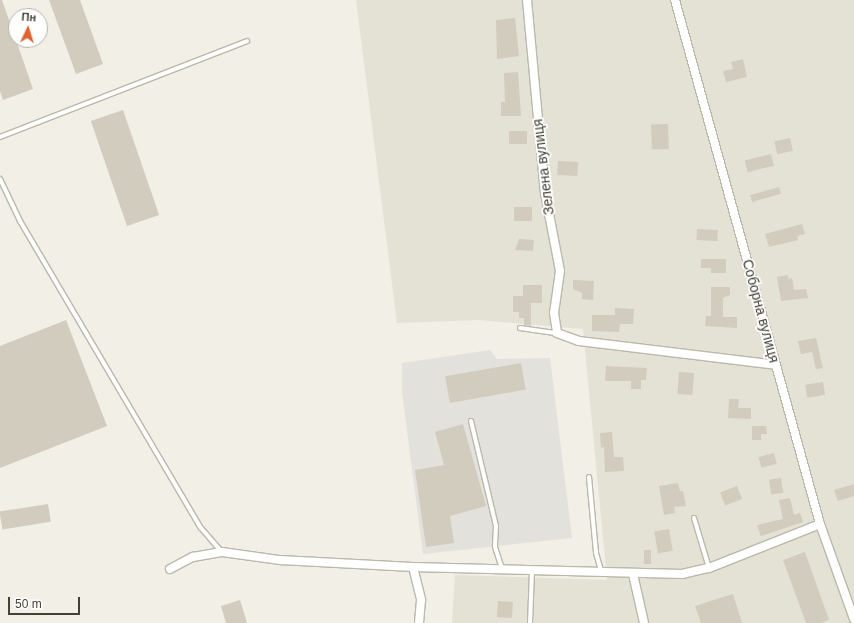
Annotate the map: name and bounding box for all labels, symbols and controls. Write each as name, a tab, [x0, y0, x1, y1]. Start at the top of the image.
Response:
north arrow	[8, 8, 48, 48]
text: Пн	[21, 11, 36, 24]
street label: Зелена вулиця	[529, 118, 557, 216]
street label: Соборна вулиця	[739, 257, 783, 365]
scale bar	[10, 589, 82, 615]
text: 50 m	[15, 597, 42, 611]

